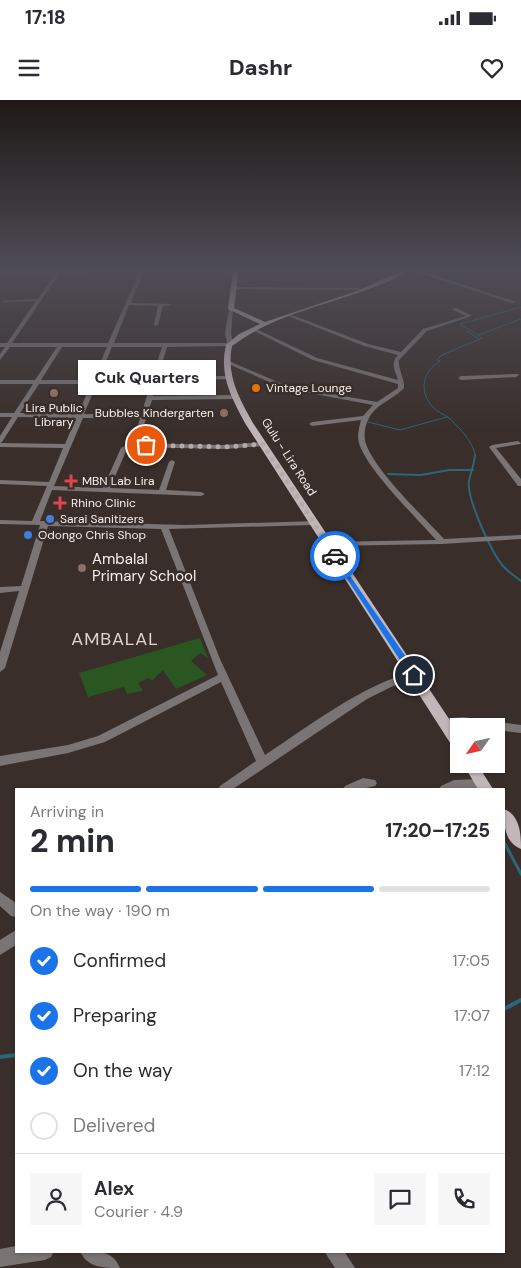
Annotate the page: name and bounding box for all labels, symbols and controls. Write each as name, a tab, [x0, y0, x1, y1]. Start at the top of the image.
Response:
text: 17:18	[25, 5, 66, 30]
text: Dashr	[229, 53, 292, 82]
icon: menu	[15, 54, 43, 82]
icon: heart	[478, 54, 506, 82]
callout: Cuk Quarters	[77, 360, 215, 395]
text: Cuk Quarters	[94, 367, 200, 388]
place label: Vintage Lounge	[266, 380, 352, 396]
marker: Vintage Lounge	[250, 382, 262, 394]
marker: Lira Public Library	[48, 387, 60, 399]
place label: Lira Public Library	[25, 400, 83, 430]
place label: Bubbles Kindergarten	[95, 405, 214, 421]
marker: Bubbles Kindergarten	[218, 407, 230, 419]
street label: Gulu - Lira Road	[258, 415, 320, 499]
pin	[125, 424, 167, 466]
icon: bag	[132, 431, 160, 459]
place label: MBN Lab Lira	[82, 473, 155, 489]
marker: MBN Lab Lira	[64, 474, 78, 488]
place label: Rhino Clinic	[71, 495, 136, 511]
marker: Rhino Clinic	[53, 496, 67, 510]
place label: Sarai Sanitizers	[60, 511, 144, 527]
marker: Sarai Sanitizers	[44, 513, 56, 525]
place label: Odongo Chris Shop	[38, 527, 146, 543]
marker: Odongo Chris Shop	[22, 529, 34, 541]
courier	[310, 531, 360, 581]
icon: car	[321, 542, 349, 570]
place label: Ambalal Primary School	[92, 549, 196, 586]
marker: Ambalal Primary School	[76, 562, 88, 574]
district label: AMBALAL	[71, 627, 159, 651]
pin	[393, 654, 435, 696]
icon: home	[400, 661, 428, 689]
north arrow	[450, 718, 505, 772]
map controls	[450, 718, 505, 773]
text: Arriving in	[30, 801, 104, 822]
text: 17:20–17:25	[385, 818, 490, 843]
text: 2 min	[30, 820, 115, 862]
text: On the way · 190 m	[30, 900, 170, 921]
icon: check	[30, 947, 58, 975]
text: Confirmed	[73, 948, 166, 973]
text: 17:05	[453, 950, 490, 971]
icon: check	[30, 1002, 58, 1030]
text: Preparing	[73, 1003, 157, 1028]
text: 17:07	[454, 1005, 490, 1026]
icon: check	[30, 1057, 58, 1085]
text: On the way	[73, 1058, 173, 1083]
text: 17:12	[459, 1060, 490, 1081]
text: Delivered	[73, 1113, 155, 1138]
button: person	[30, 1173, 82, 1225]
button: chat	[374, 1173, 426, 1225]
button: phone	[438, 1173, 490, 1225]
text: Alex	[94, 1176, 134, 1201]
text: Courier · 4.9	[94, 1201, 183, 1222]

